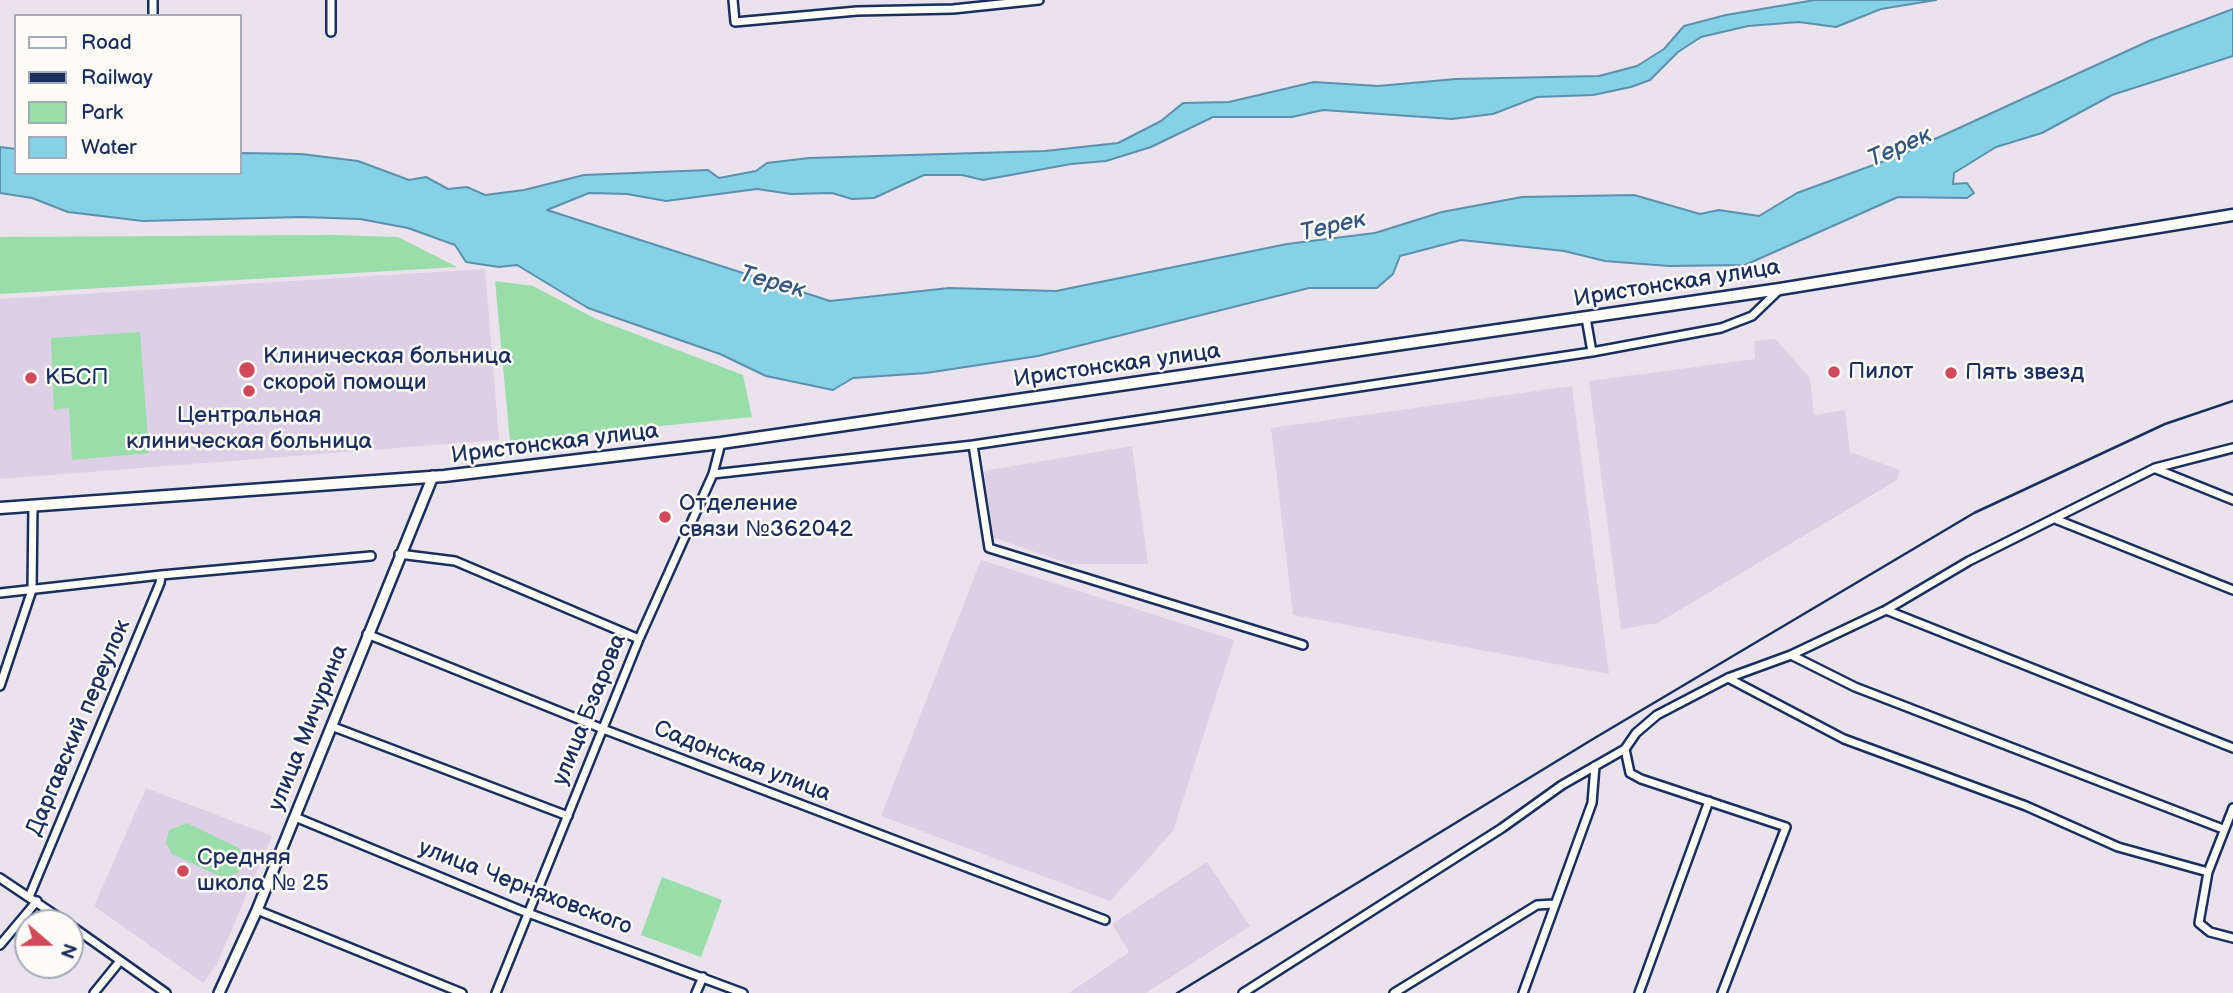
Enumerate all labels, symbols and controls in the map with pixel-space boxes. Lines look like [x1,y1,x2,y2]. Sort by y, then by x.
legend [14,14,242,175]
text: Road [81,30,132,55]
text: Railway [81,65,153,90]
text: Park [81,100,123,125]
water label: Терек [1864,121,1936,175]
text: Water [81,135,137,160]
water label: Терек [1297,205,1369,249]
street label: Иристонская улица [1572,254,1782,314]
water label: Терек [736,260,808,306]
street label: Иристонская улица [1012,338,1222,394]
place label: Клиническая больница скорой помощи [263,343,512,397]
place label: Пилот [1848,358,1913,386]
place label: Пять звезд [1965,359,2084,387]
marker: Клиническая больница скорой помощи [237,360,257,380]
place label: КБСП [45,364,109,392]
marker: Пилот [1826,364,1842,380]
marker: Пять звезд [1943,365,1959,381]
marker: КБСП [23,370,39,386]
marker: Центральная клиническая больница [241,383,257,399]
place label: Центральная клиническая больница [126,402,372,456]
street label: Иристонская улица [450,418,660,470]
place label: Отделение связи №362042 [679,490,853,544]
marker: Отделение связи №362042 [657,509,673,525]
street label: Даргавский переулок [21,616,137,840]
street label: улица Бзарова [547,630,633,790]
street label: улица Мичурина [263,641,355,815]
street label: Садонская улица [650,716,834,808]
street label: улица Черняховского [414,835,636,941]
place label: Средняя школа № 25 [197,844,329,898]
marker: Средняя школа № 25 [175,863,191,879]
north arrow [14,909,84,979]
text: N [54,940,81,961]

